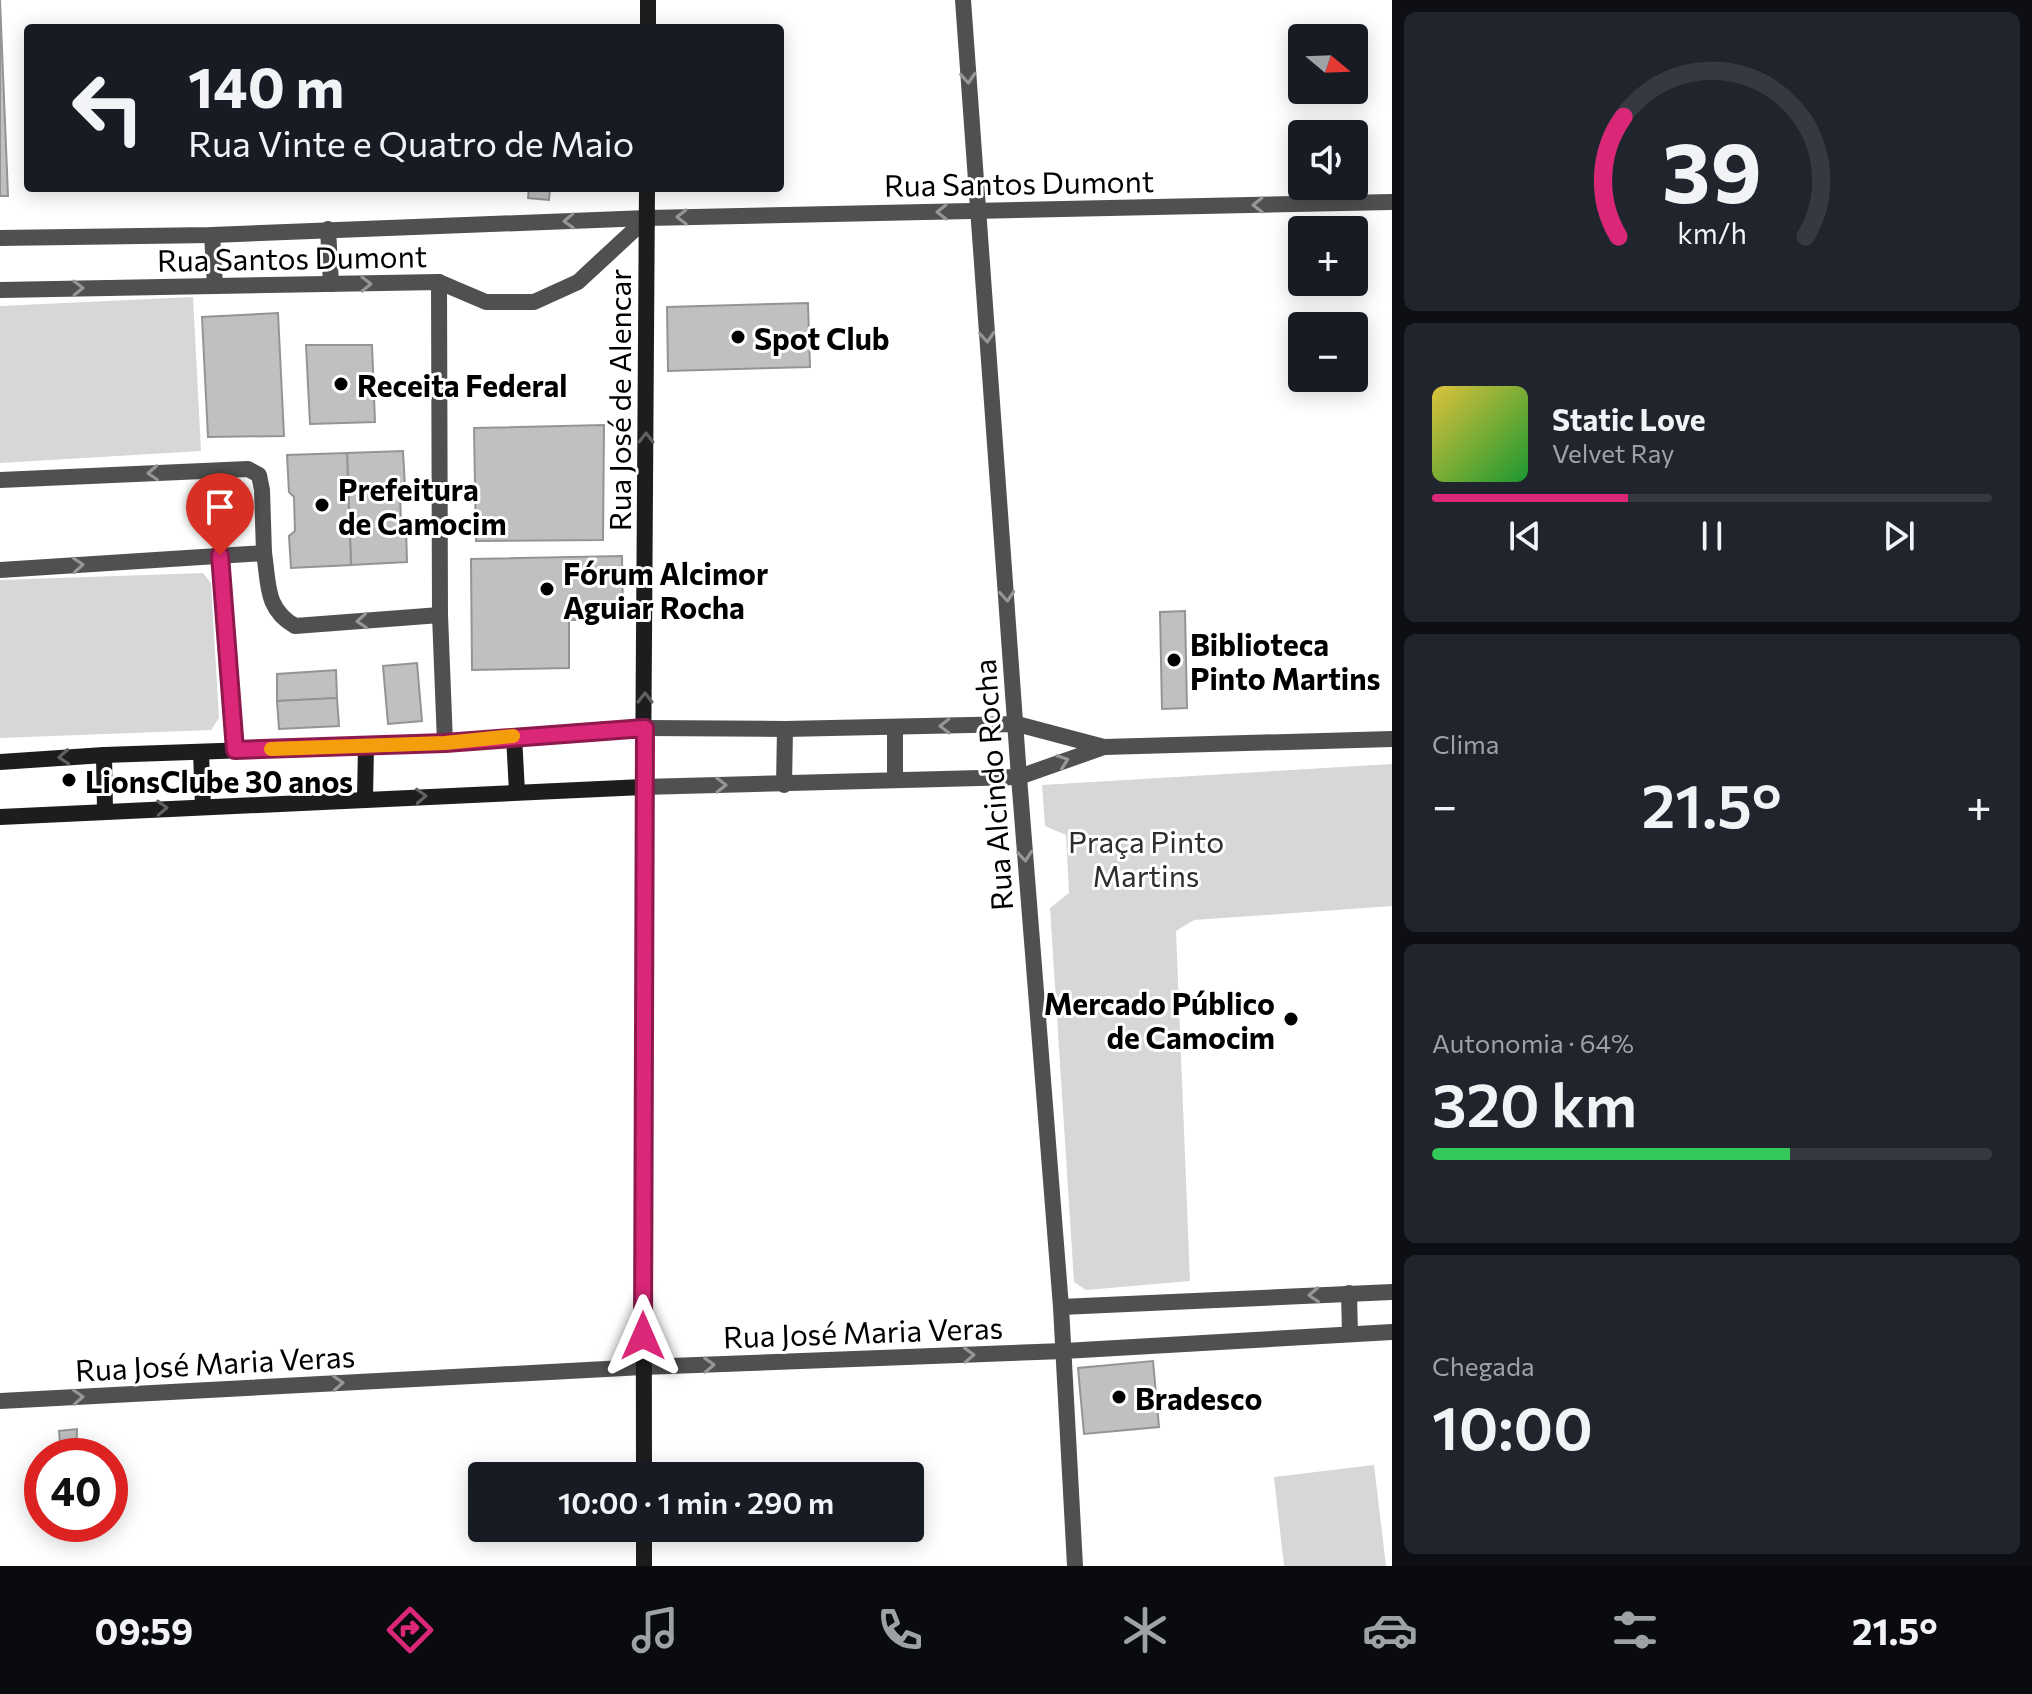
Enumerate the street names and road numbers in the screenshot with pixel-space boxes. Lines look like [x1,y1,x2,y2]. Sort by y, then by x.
street label: Rua Santos Dumont [884,161,1154,203]
street label: Rua Santos Dumont [157,236,427,278]
street label: Rua José de Alencar [600,269,637,531]
street label: Rua Alcindo Rocha [965,658,1019,912]
street label: Rua José Maria Veras [722,1308,1004,1354]
street label: Rua José Maria Veras [74,1336,356,1388]

